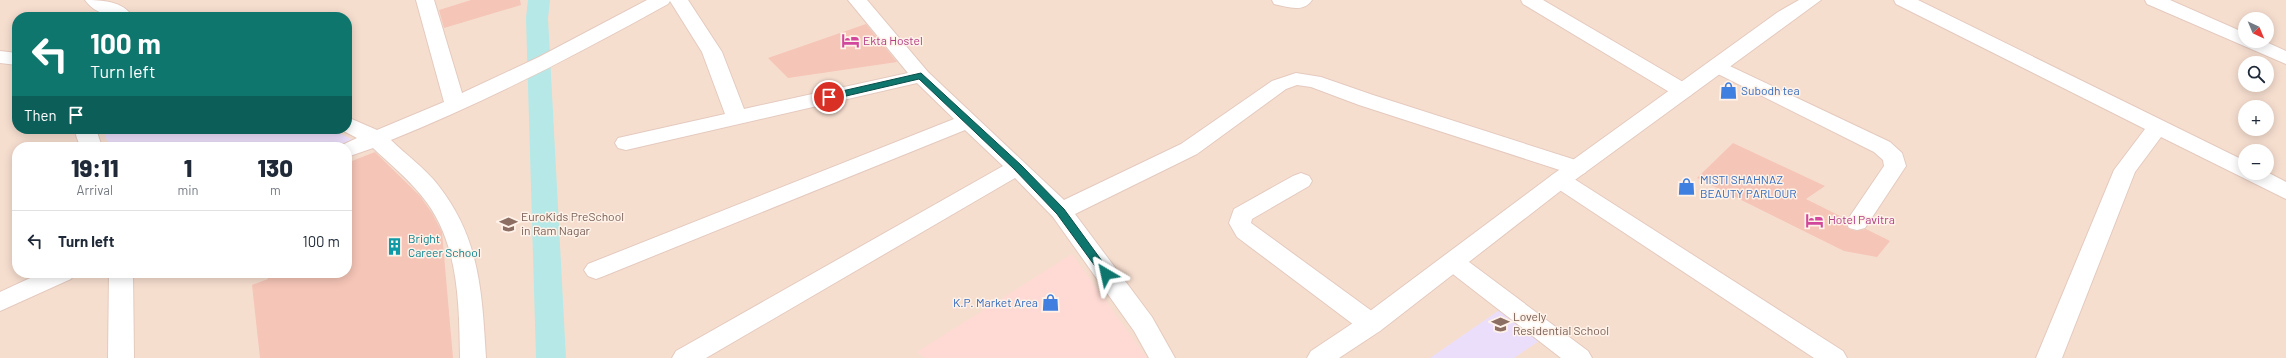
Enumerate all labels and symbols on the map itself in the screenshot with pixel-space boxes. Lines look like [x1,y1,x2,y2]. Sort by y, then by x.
north arrow [2238,12,2274,48]
hotel icon: Ekta Hostel [840,31,860,51]
place label: Ekta Hostel [863,33,923,47]
pin [812,80,846,114]
shop icon: Subodh tea [1718,81,1738,101]
place label: Subodh tea [1741,83,1800,97]
place label: MISTI SHAHNAZ BEAUTY PARLOUR [1700,172,1797,200]
shop icon: MISTI SHAHNAZ BEAUTY PARLOUR [1677,177,1697,197]
place label: EuroKids PreSchool in Ram Nagar [521,209,624,237]
hotel icon: Hotel Pavitra [1805,210,1825,230]
place label: Hotel Pavitra [1828,212,1895,226]
school or university icon: EuroKids PreSchool in Ram Nagar [498,214,518,234]
place label: Bright Career School [408,231,481,259]
building icon: Bright Career School [385,236,405,256]
position arrow [1085,253,1127,295]
shop icon: K.P. Market Area [1041,293,1061,313]
place label: K.P. Market Area [953,295,1038,309]
place label: Lovely Residential School [1513,309,1609,337]
school or university icon: Lovely Residential School [1490,314,1510,334]

